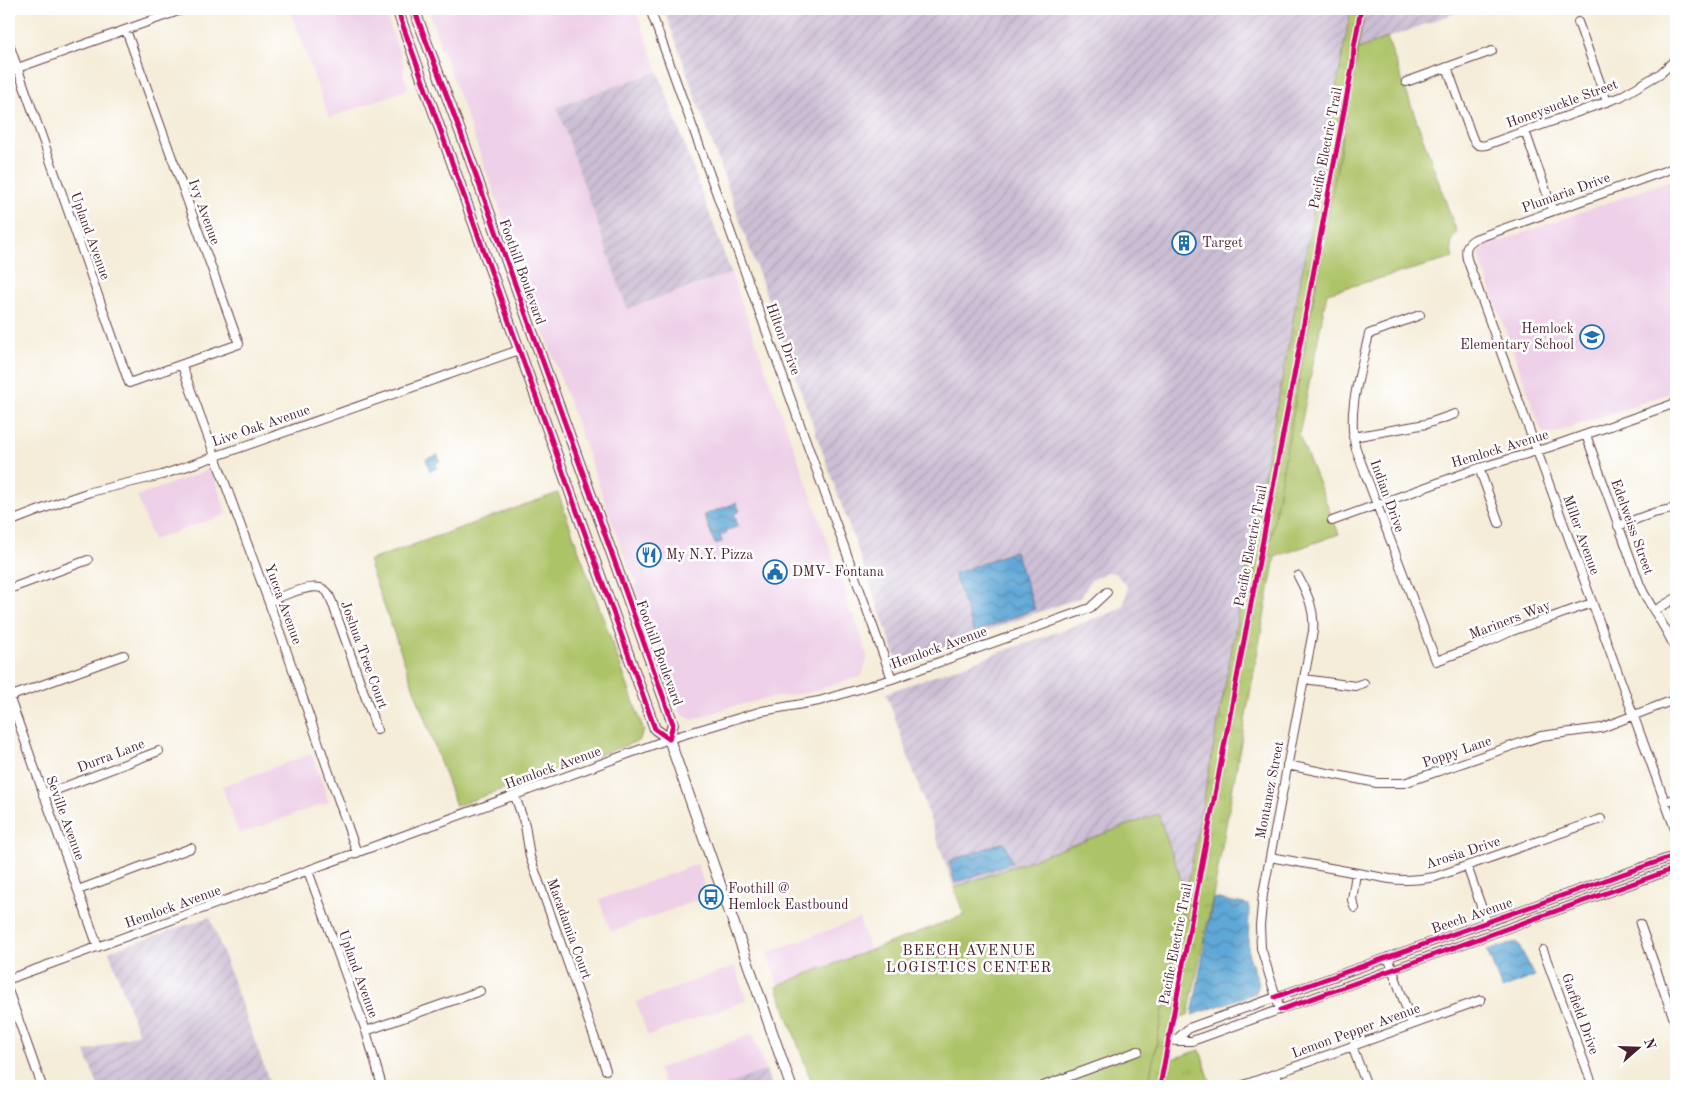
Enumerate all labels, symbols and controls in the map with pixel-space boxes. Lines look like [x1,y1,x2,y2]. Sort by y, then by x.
street label: Honeysuckle Street [1504,77,1620,131]
street label: Pacific Electric Trail [1307,86,1345,210]
street label: Plumaria Drive [1520,171,1612,215]
street label: Ivy Avenue [186,177,222,247]
street label: Upland Avenue [68,190,112,282]
street label: Foothill Boulevard [496,217,548,327]
building icon: Target [1171,230,1197,256]
place label: Target [1202,236,1243,250]
street label: Hilton Drive [764,301,802,377]
place label: Hemlock Elementary School [1460,322,1574,352]
school or university icon: Hemlock Elementary School [1579,324,1605,350]
street label: Live Oak Avenue [210,403,312,449]
street label: Hemlock Avenue [1450,428,1550,470]
street label: Indian Drive [1367,458,1407,534]
street label: Edelweiss Street [1608,477,1656,577]
street label: Pacific Electric Trail [1232,484,1270,608]
street label: Miller Avenue [1560,493,1602,577]
restaurant icon: My N.Y. Pizza [636,542,662,568]
place label: My N.Y. Pizza [666,548,753,562]
public building icon: DMV- Fontana [762,559,788,585]
street label: Yucca Avenue [262,562,304,646]
place label: DMV- Fontana [792,565,884,579]
street label: Foothill Boulevard [633,598,685,708]
street label: Mariners Way [1467,598,1553,642]
street label: Joshua Tree Court [338,599,390,711]
street label: Hemlock Avenue [889,624,989,672]
street label: Poppy Lane [1421,734,1493,770]
street label: Durra Lane [75,737,147,775]
street label: Montanez Street [1254,740,1286,840]
street label: Hemlock Avenue [503,744,603,792]
street label: Seville Avenue [43,774,87,862]
street label: Arosia Drive [1424,834,1502,872]
street label: Macadamia Court [544,877,594,981]
place label: Foothill @ Hemlock Eastbound [728,882,849,912]
street label: Pacific Electric Trail [1157,882,1195,1006]
street label: Hemlock Avenue [123,883,223,931]
bus stop icon: Foothill @ Hemlock Eastbound [698,884,724,910]
street label: Beech Avenue [1430,896,1514,936]
street label: Upland Avenue [336,928,380,1020]
district label: BEECH AVENUE LOGISTICS CENTER [886,944,1052,976]
street label: Garfield Drive [1559,972,1601,1056]
street label: Lemon Pepper Avenue [1290,1001,1422,1061]
north arrow [1612,1022,1662,1072]
text: N [1641,1036,1658,1052]

